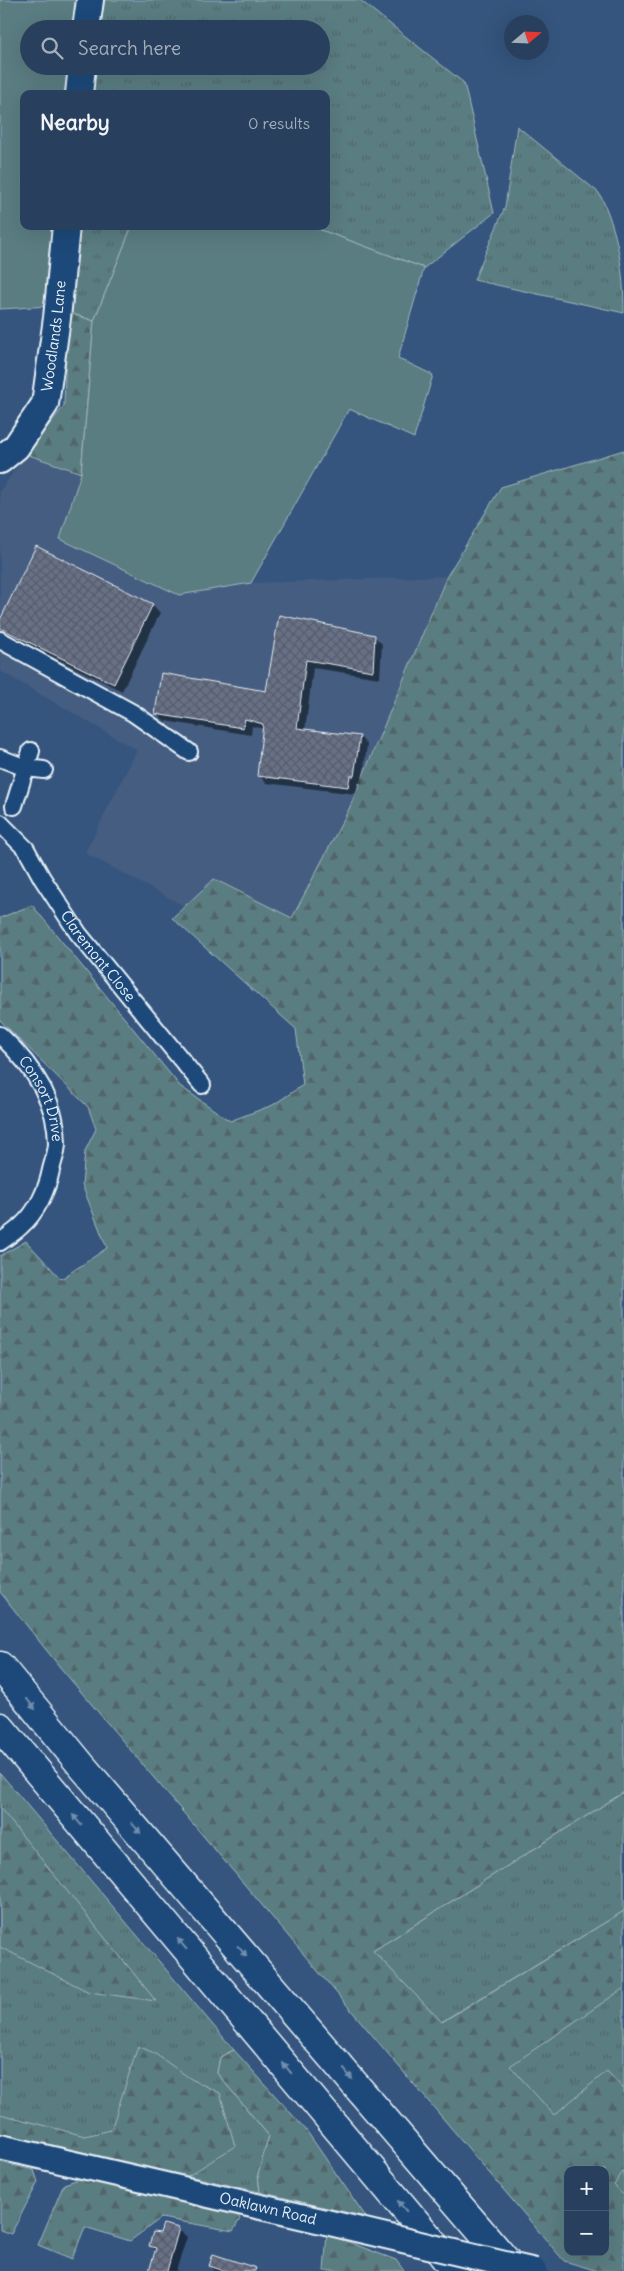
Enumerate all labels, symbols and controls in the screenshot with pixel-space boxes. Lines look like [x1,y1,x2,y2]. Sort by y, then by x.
north arrow [504,15,549,60]
search box [20,20,330,75]
icon: search [38,34,66,62]
text: Search here [78,36,181,60]
text: Nearby [40,109,110,136]
text: 0 results [248,113,310,133]
street label: Woodlands Lane [37,279,70,393]
street label: Claremont Close [57,907,140,1005]
street label: Consort Drive [15,1052,67,1142]
one-way arrow [25,1697,37,1709]
one-way arrow [72,1813,83,1826]
one-way arrow [130,1821,141,1834]
one-way arrow [176,1938,187,1951]
one-way arrow [236,1944,247,1957]
one-way arrow [281,2062,292,2075]
one-way arrow [342,2068,353,2081]
map controls [564,2166,609,2256]
button: + [564,2166,609,2211]
street label: Oaklawn Road [218,2188,319,2229]
one-way arrow [397,2200,408,2213]
button: − [564,2211,609,2256]

